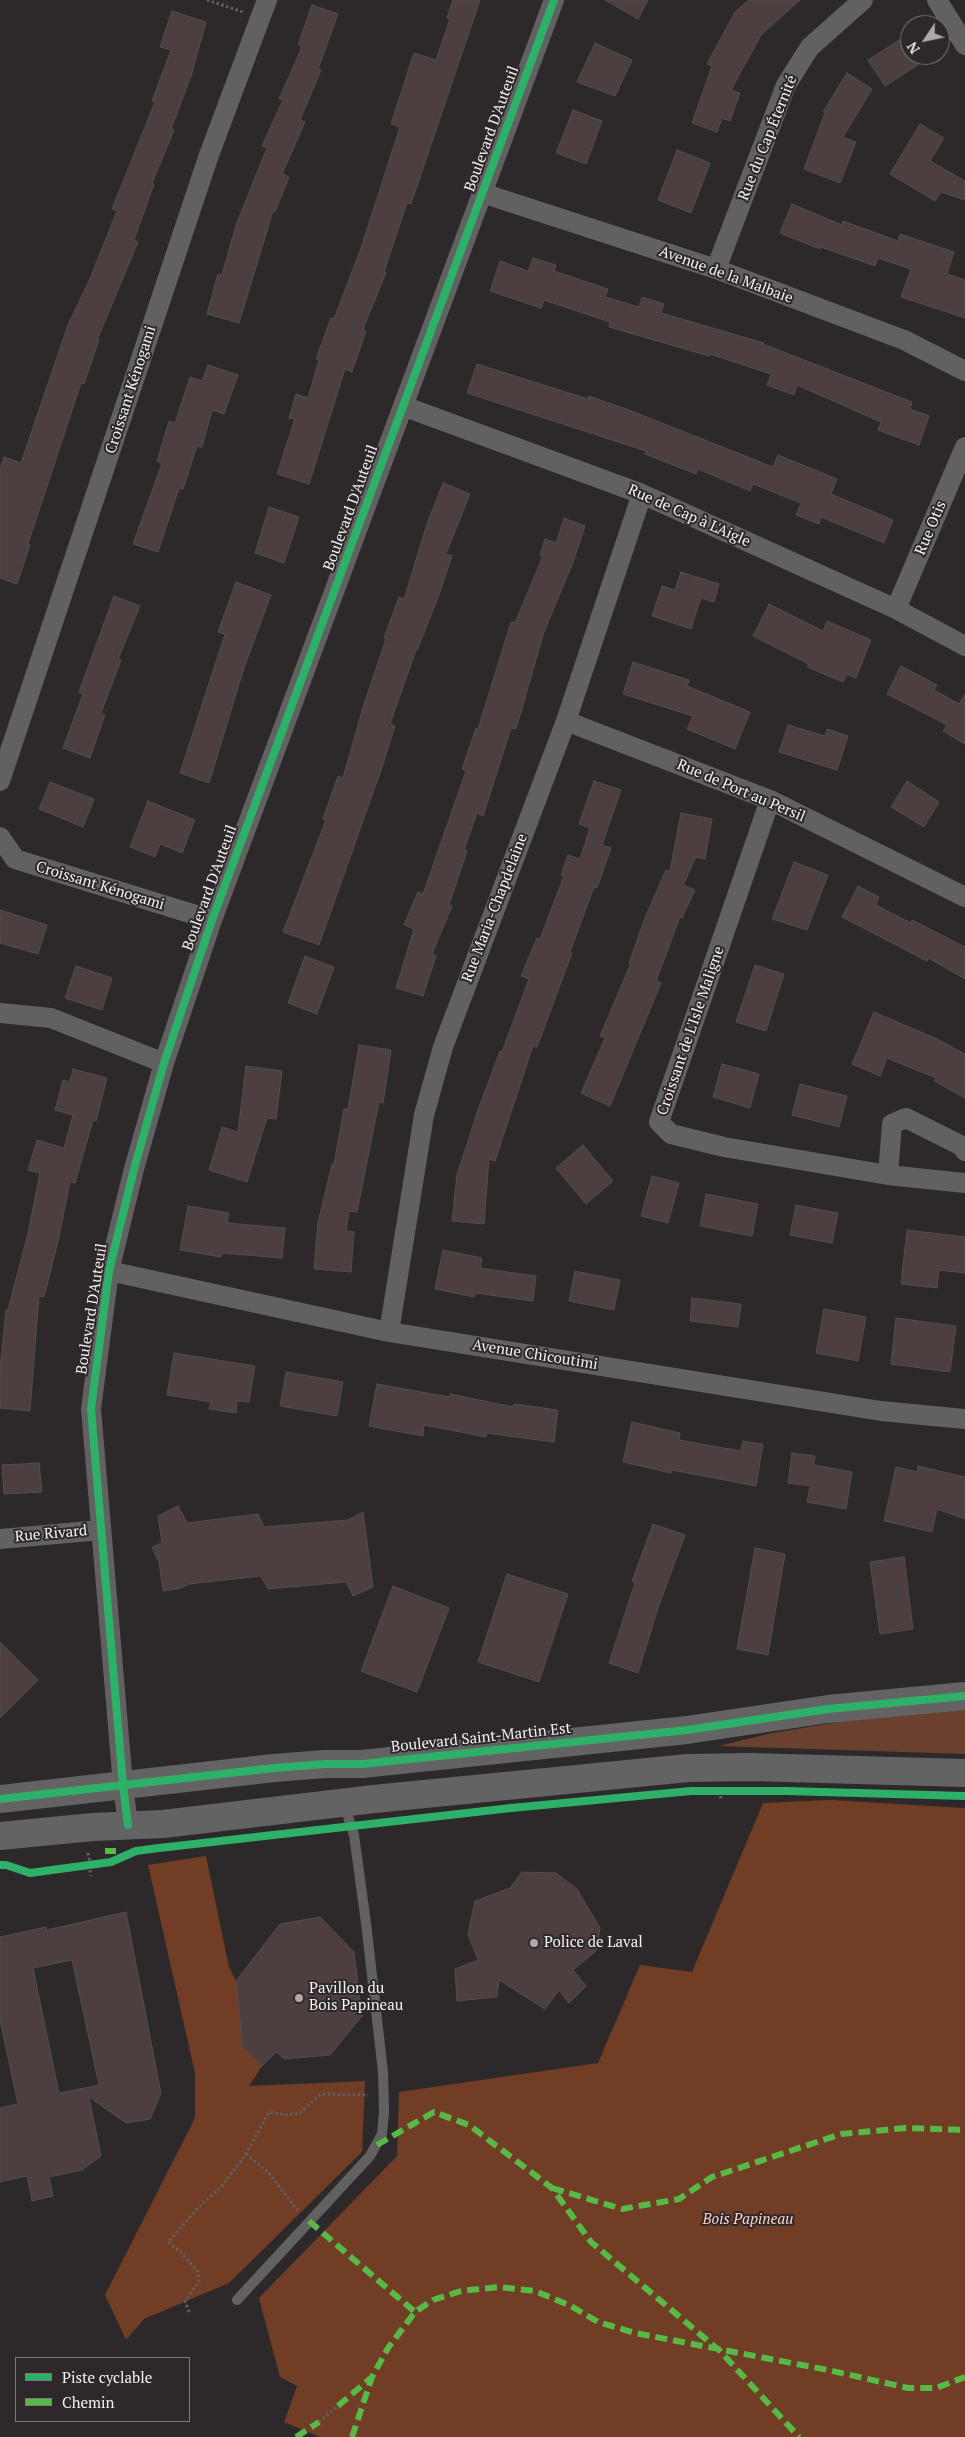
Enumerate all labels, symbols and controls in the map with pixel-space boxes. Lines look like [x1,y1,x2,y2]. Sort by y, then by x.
north arrow [900,15,950,65]
text: N [902,38,924,58]
street label: Boulevard D'Auteuil [461,64,523,194]
street label: Rue du Cap Éternité [735,73,801,203]
street label: Avenue de la Malbaie [657,242,795,308]
street label: Croissant Kénogami [102,324,160,456]
street label: Boulevard D'Auteuil [320,443,382,573]
street label: Rue de Cap à L'Aigle [625,481,753,551]
street label: Rue Otis [912,498,950,558]
street label: Rue de Port au Persil [674,756,808,826]
street label: Boulevard D'Auteuil [179,823,241,953]
street label: Rue Maria-Chapdelaine [458,831,532,985]
street label: Croissant Kénogami [34,858,166,914]
street label: Croissant de L'Isle Maligne [654,944,728,1118]
street label: Boulevard D'Auteuil [73,1242,111,1376]
street label: Avenue Chicoutimi [471,1336,599,1374]
street label: Rue Rivard [14,1522,88,1546]
street label: Boulevard Saint-Martin Est [390,1720,572,1756]
place label: Police de Laval [544,1934,643,1952]
marker: Police de Laval [528,1937,540,1949]
place label: Pavillon du Bois Papineau [309,1980,403,2015]
marker: Pavillon du Bois Papineau [293,1992,305,2004]
park label: Bois Papineau [703,2211,793,2229]
legend [15,2357,190,2422]
text: Piste cyclable [62,2367,152,2387]
text: Chemin [62,2392,114,2412]

